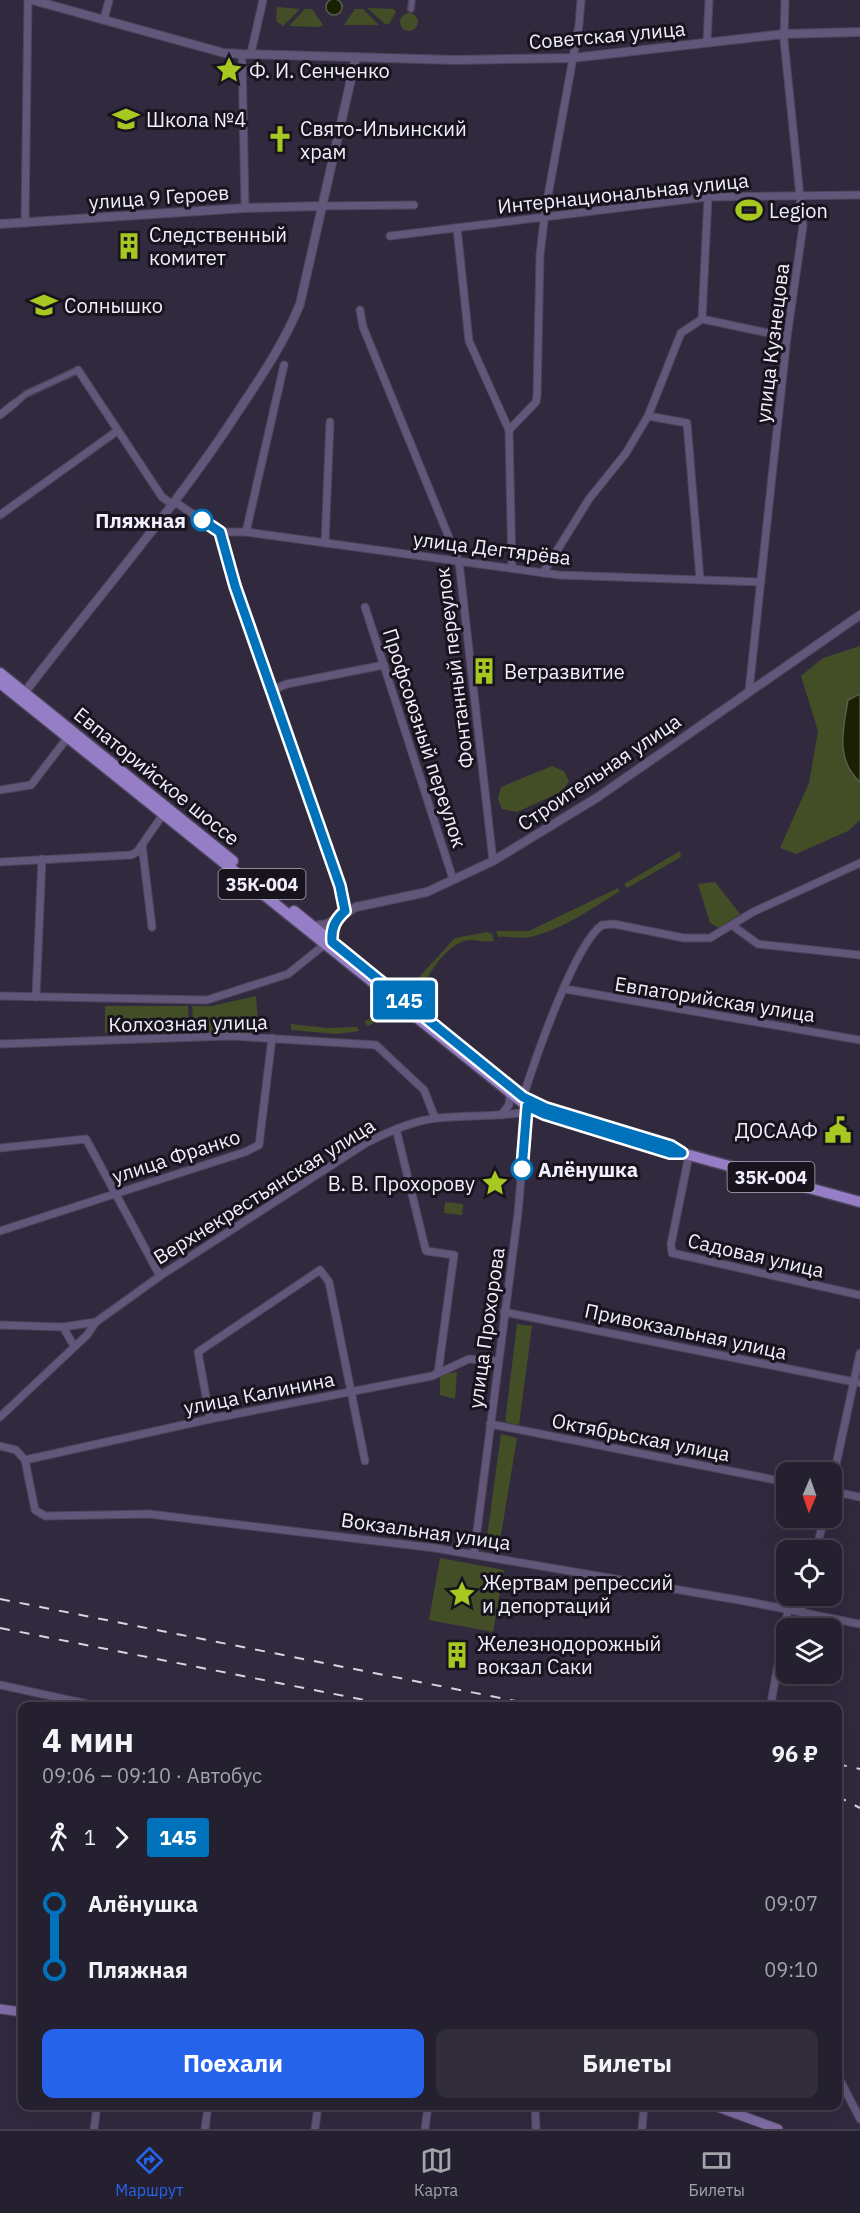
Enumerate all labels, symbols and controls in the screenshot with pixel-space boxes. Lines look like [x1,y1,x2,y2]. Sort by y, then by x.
street label: Советская улица [528,15,687,55]
place icon: Ф. И. Сенченко [214,55,244,85]
place label: Ф. И. Сенченко [249,57,390,84]
school or university icon: Школа №4 [111,104,141,134]
place label: Школа №4 [146,106,246,133]
place label: Свято-Ильинский храм [300,115,467,165]
church icon: Свято-Ильинский храм [265,124,295,154]
street label: Интернациональная улица [496,166,750,220]
street label: улица 9 Героев [88,179,230,215]
sports icon: Legion [734,195,764,225]
place label: Legion [769,197,828,224]
place label: Следственный комитет [149,221,287,271]
building icon: Следственный комитет [114,231,144,261]
street label: улица Кузнецова [749,261,795,424]
school or university icon: Солнышко [29,290,59,320]
place label: Солнышко [64,292,163,319]
place label: Пляжная [95,507,186,534]
marker: Пляжная [191,509,213,531]
street label: улица Дегтярёва [412,525,573,571]
street label: Фонтанный переулок [428,566,480,770]
street label: Профсоюзный переулок [377,625,473,851]
building icon: Ветразвитие [469,656,499,686]
place label: Ветразвитие [504,658,625,685]
street label: Евпаторийское шоссе [69,701,245,851]
street label: Строительная улица [512,707,686,837]
road number: 35К-004 [218,869,306,899]
street label: Евпаторийская улица [613,970,817,1028]
line badge: 145 [370,980,438,1020]
text: 145 [385,986,423,1014]
street label: Колхозная улица [108,1008,268,1038]
street label: Верхнекрестьянская улица [148,1111,380,1270]
public building icon: ДОСААФ [823,1115,853,1145]
place label: ДОСААФ [735,1117,818,1144]
street label: улица Франко [109,1123,243,1189]
place label: Алёнушка [538,1156,638,1183]
marker: Алёнушка [511,1158,533,1180]
road number: 35К-004 [728,1162,814,1192]
place icon: В. В. Прохорову [480,1168,510,1198]
place label: В. В. Прохорову [328,1170,475,1197]
street label: Садовая улица [685,1226,827,1284]
street label: улица Прохорова [461,1246,511,1410]
street label: Привокзальная улица [582,1296,790,1366]
street label: улица Калинина [181,1365,337,1421]
street label: Октябрьская улица [550,1407,733,1468]
north arrow [776,1462,842,1528]
map controls [776,1462,842,1684]
street label: Вокзальная улица [340,1506,513,1556]
button: locate [776,1540,842,1606]
place label: Жертвам репрессий и депортаций [482,1569,673,1619]
place icon: Жертвам репрессий и депортаций [447,1579,477,1609]
button: layers [776,1618,842,1684]
place label: Железнодорожный вокзал Саки [477,1630,661,1680]
building icon: Железнодорожный вокзал Саки [442,1640,472,1670]
text: 4 мин [42,1718,134,1761]
text: 96 ₽ [772,1739,818,1768]
text: 09:06 – 09:10 · Автобус [42,1762,262,1789]
icon: walk [42,1821,75,1854]
icon: forward [105,1821,138,1854]
text: 145 [159,1823,197,1851]
text: 1 [84,1824,96,1851]
text: Алёнушка [88,1889,198,1918]
text: 09:07 [764,1890,818,1917]
text: Пляжная [88,1955,188,1984]
text: 09:10 [764,1956,818,1983]
button: Поехали [42,2029,424,2098]
button: Билеты [436,2029,818,2098]
tab: Маршрут [115,2144,184,2200]
tab: Карта [414,2144,458,2200]
tab: Билеты [688,2144,745,2200]

